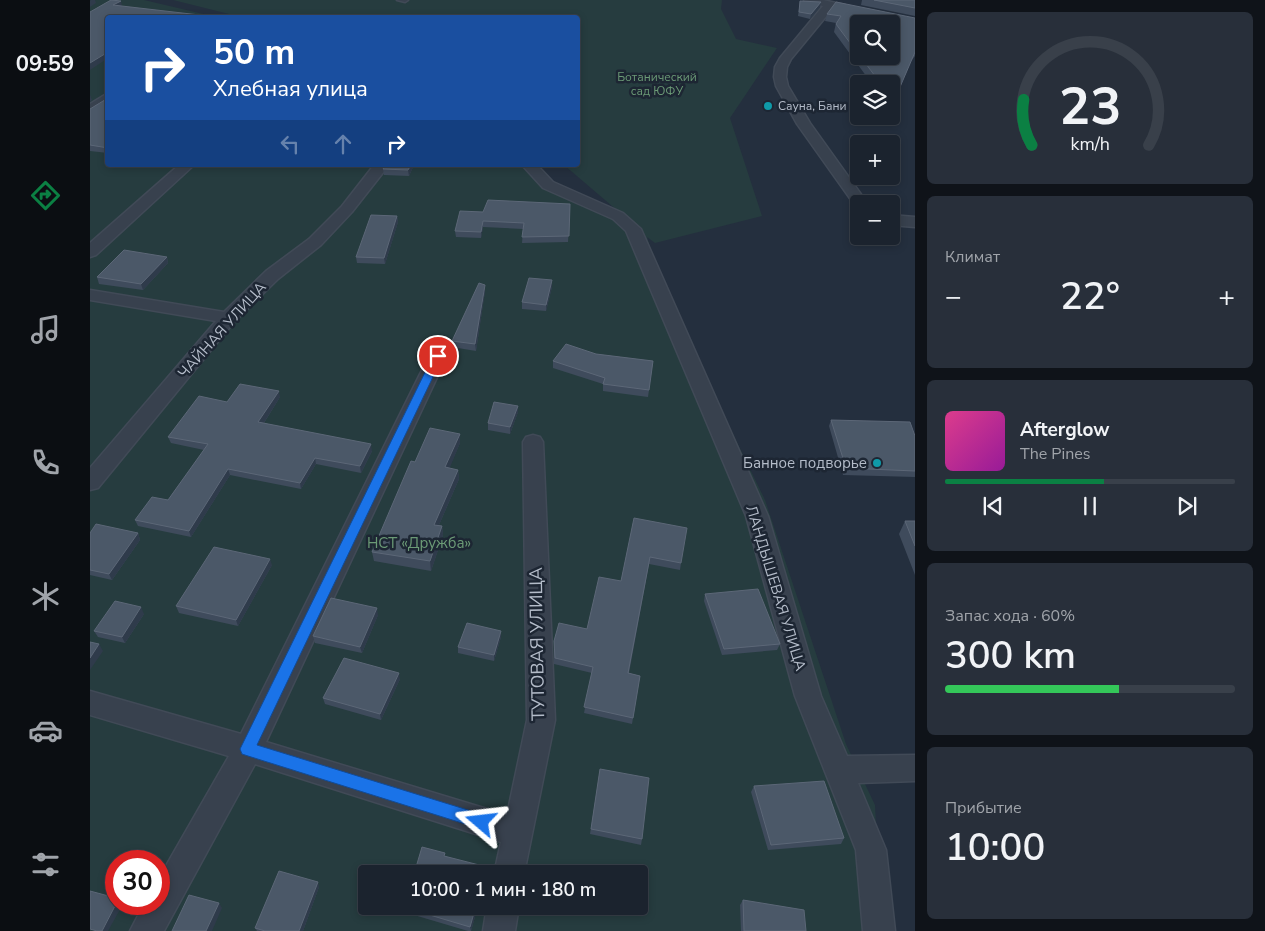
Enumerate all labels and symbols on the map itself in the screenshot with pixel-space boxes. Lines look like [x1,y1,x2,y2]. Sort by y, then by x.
park label: Ботанический сад ЮФУ [617,69,697,99]
place label: Сауна, Бани [778,98,847,114]
marker: Сауна, Бани [762,100,774,112]
street label: ЧАЙНАЯ УЛИЦА [173,278,271,382]
pin [417,335,459,377]
place label: Банное подворье [743,453,867,473]
marker: Банное подворье [871,457,883,469]
street label: ЛАНДЫШЕВАЯ УЛИЦА [741,503,811,673]
park label: НСТ «Дружба» [367,533,471,553]
street label: ТУТОВАЯ УЛИЦА [524,567,550,721]
position arrow [454,795,506,847]
speed limit sign: 30 [105,850,170,915]

